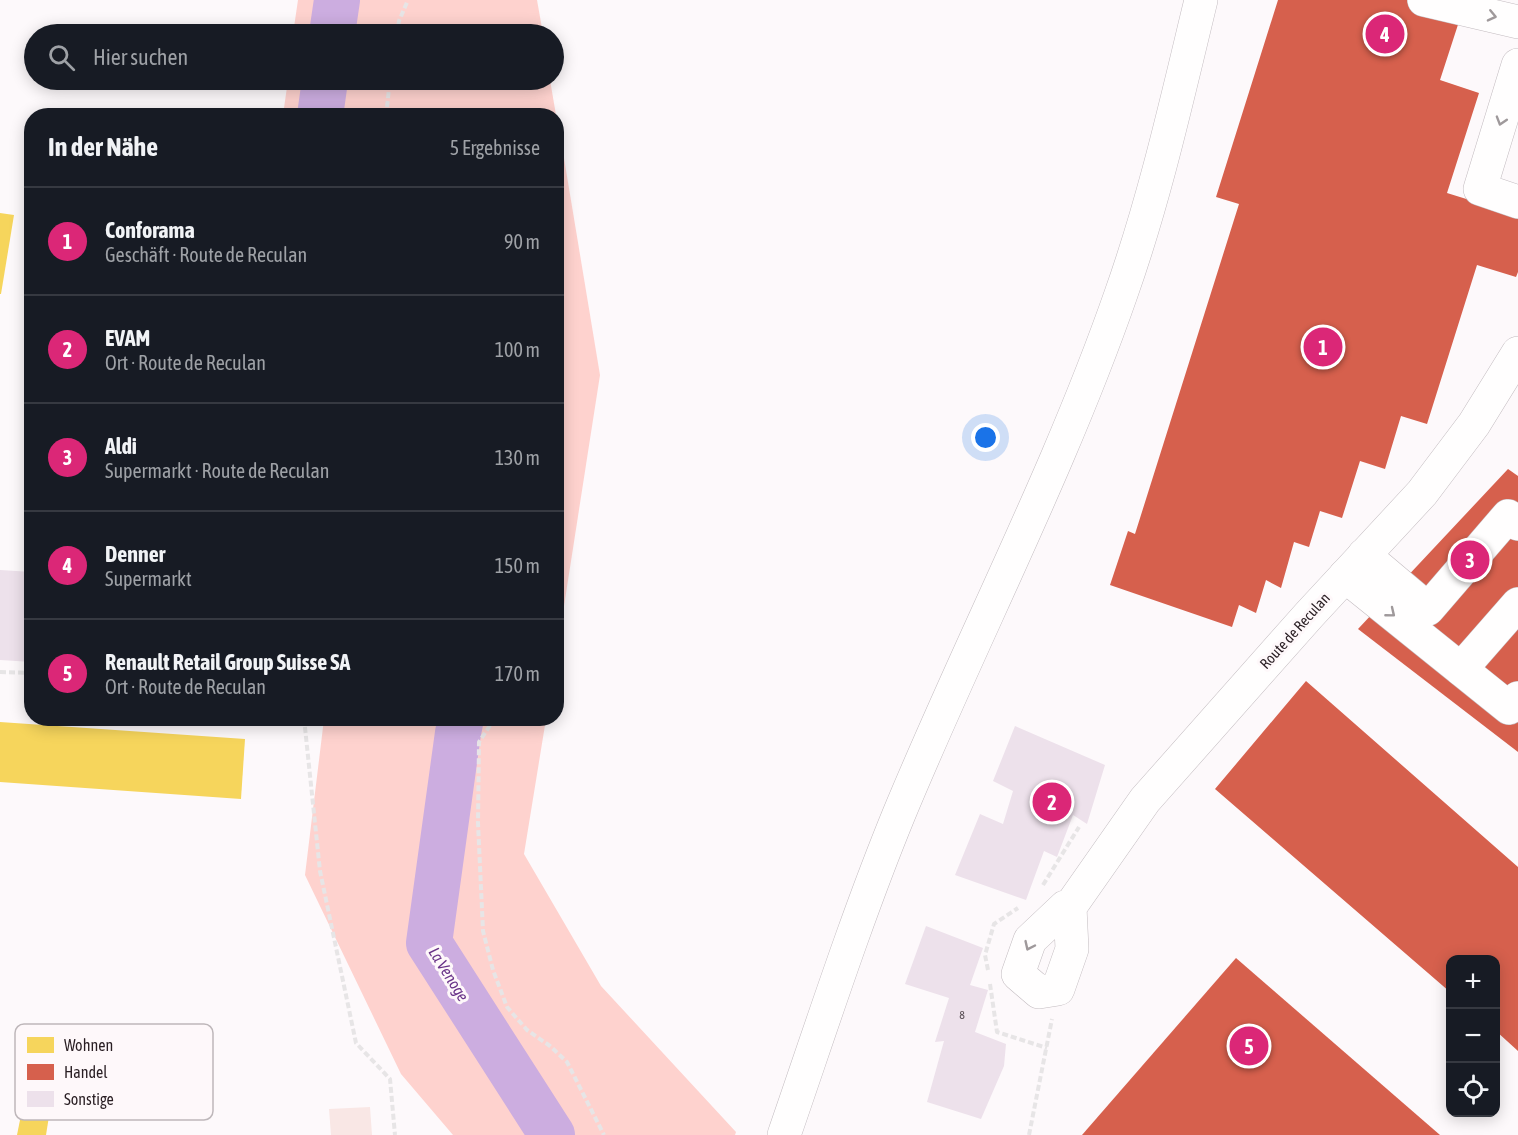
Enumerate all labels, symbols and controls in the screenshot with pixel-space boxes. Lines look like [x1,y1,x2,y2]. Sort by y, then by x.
one-way arrow [1486,9,1496,22]
pin: 4 [1366,12,1404,57]
search box [24,24,564,90]
icon: search [45,41,78,74]
text: Hier suchen [93,44,188,70]
one-way arrow [1496,115,1508,126]
text: In der Nähe [48,132,158,162]
text: 5 Ergebnisse [450,136,540,159]
text: Conforama [105,217,195,243]
text: 1 [63,230,72,253]
text: 90 m [504,230,540,253]
text: Geschäft · Route de Reculan [105,243,307,266]
pin: 1 [1304,324,1342,370]
text: EVAM [105,325,150,351]
text: 2 [63,338,72,361]
text: 100 m [495,338,540,361]
text: Ort · Route de Reculan [105,351,266,374]
your location [971,423,1000,452]
text: Aldi [105,433,137,459]
text: 3 [63,446,72,469]
text: 130 m [495,446,540,469]
text: Supermarkt · Route de Reculan [105,459,330,482]
pin: 3 [1450,538,1490,582]
text: Denner [105,541,165,567]
text: 4 [63,554,72,577]
text: 150 m [495,554,540,577]
text: Supermarkt [105,567,192,590]
street label: Route de Reculan [1256,589,1333,672]
one-way arrow [1384,605,1395,616]
text: Renault Retail Group Suisse SA [105,649,350,675]
text: 5 [63,662,72,685]
text: 170 m [495,662,540,685]
text: Ort · Route de Reculan [105,675,266,698]
pin: 2 [1032,780,1072,824]
one-way arrow [1024,940,1036,951]
water label: La Venoge [425,944,473,1005]
map controls [1446,955,1500,1117]
button: + [1446,955,1500,1009]
house number: 8 [959,1008,965,1022]
button: − [1446,1009,1500,1063]
legend [15,1024,213,1120]
pin: 5 [1230,1024,1268,1068]
text: Wohnen [64,1036,113,1054]
text: Handel [64,1063,108,1081]
button: locate [1446,1063,1500,1117]
text: Sonstige [64,1090,114,1109]

